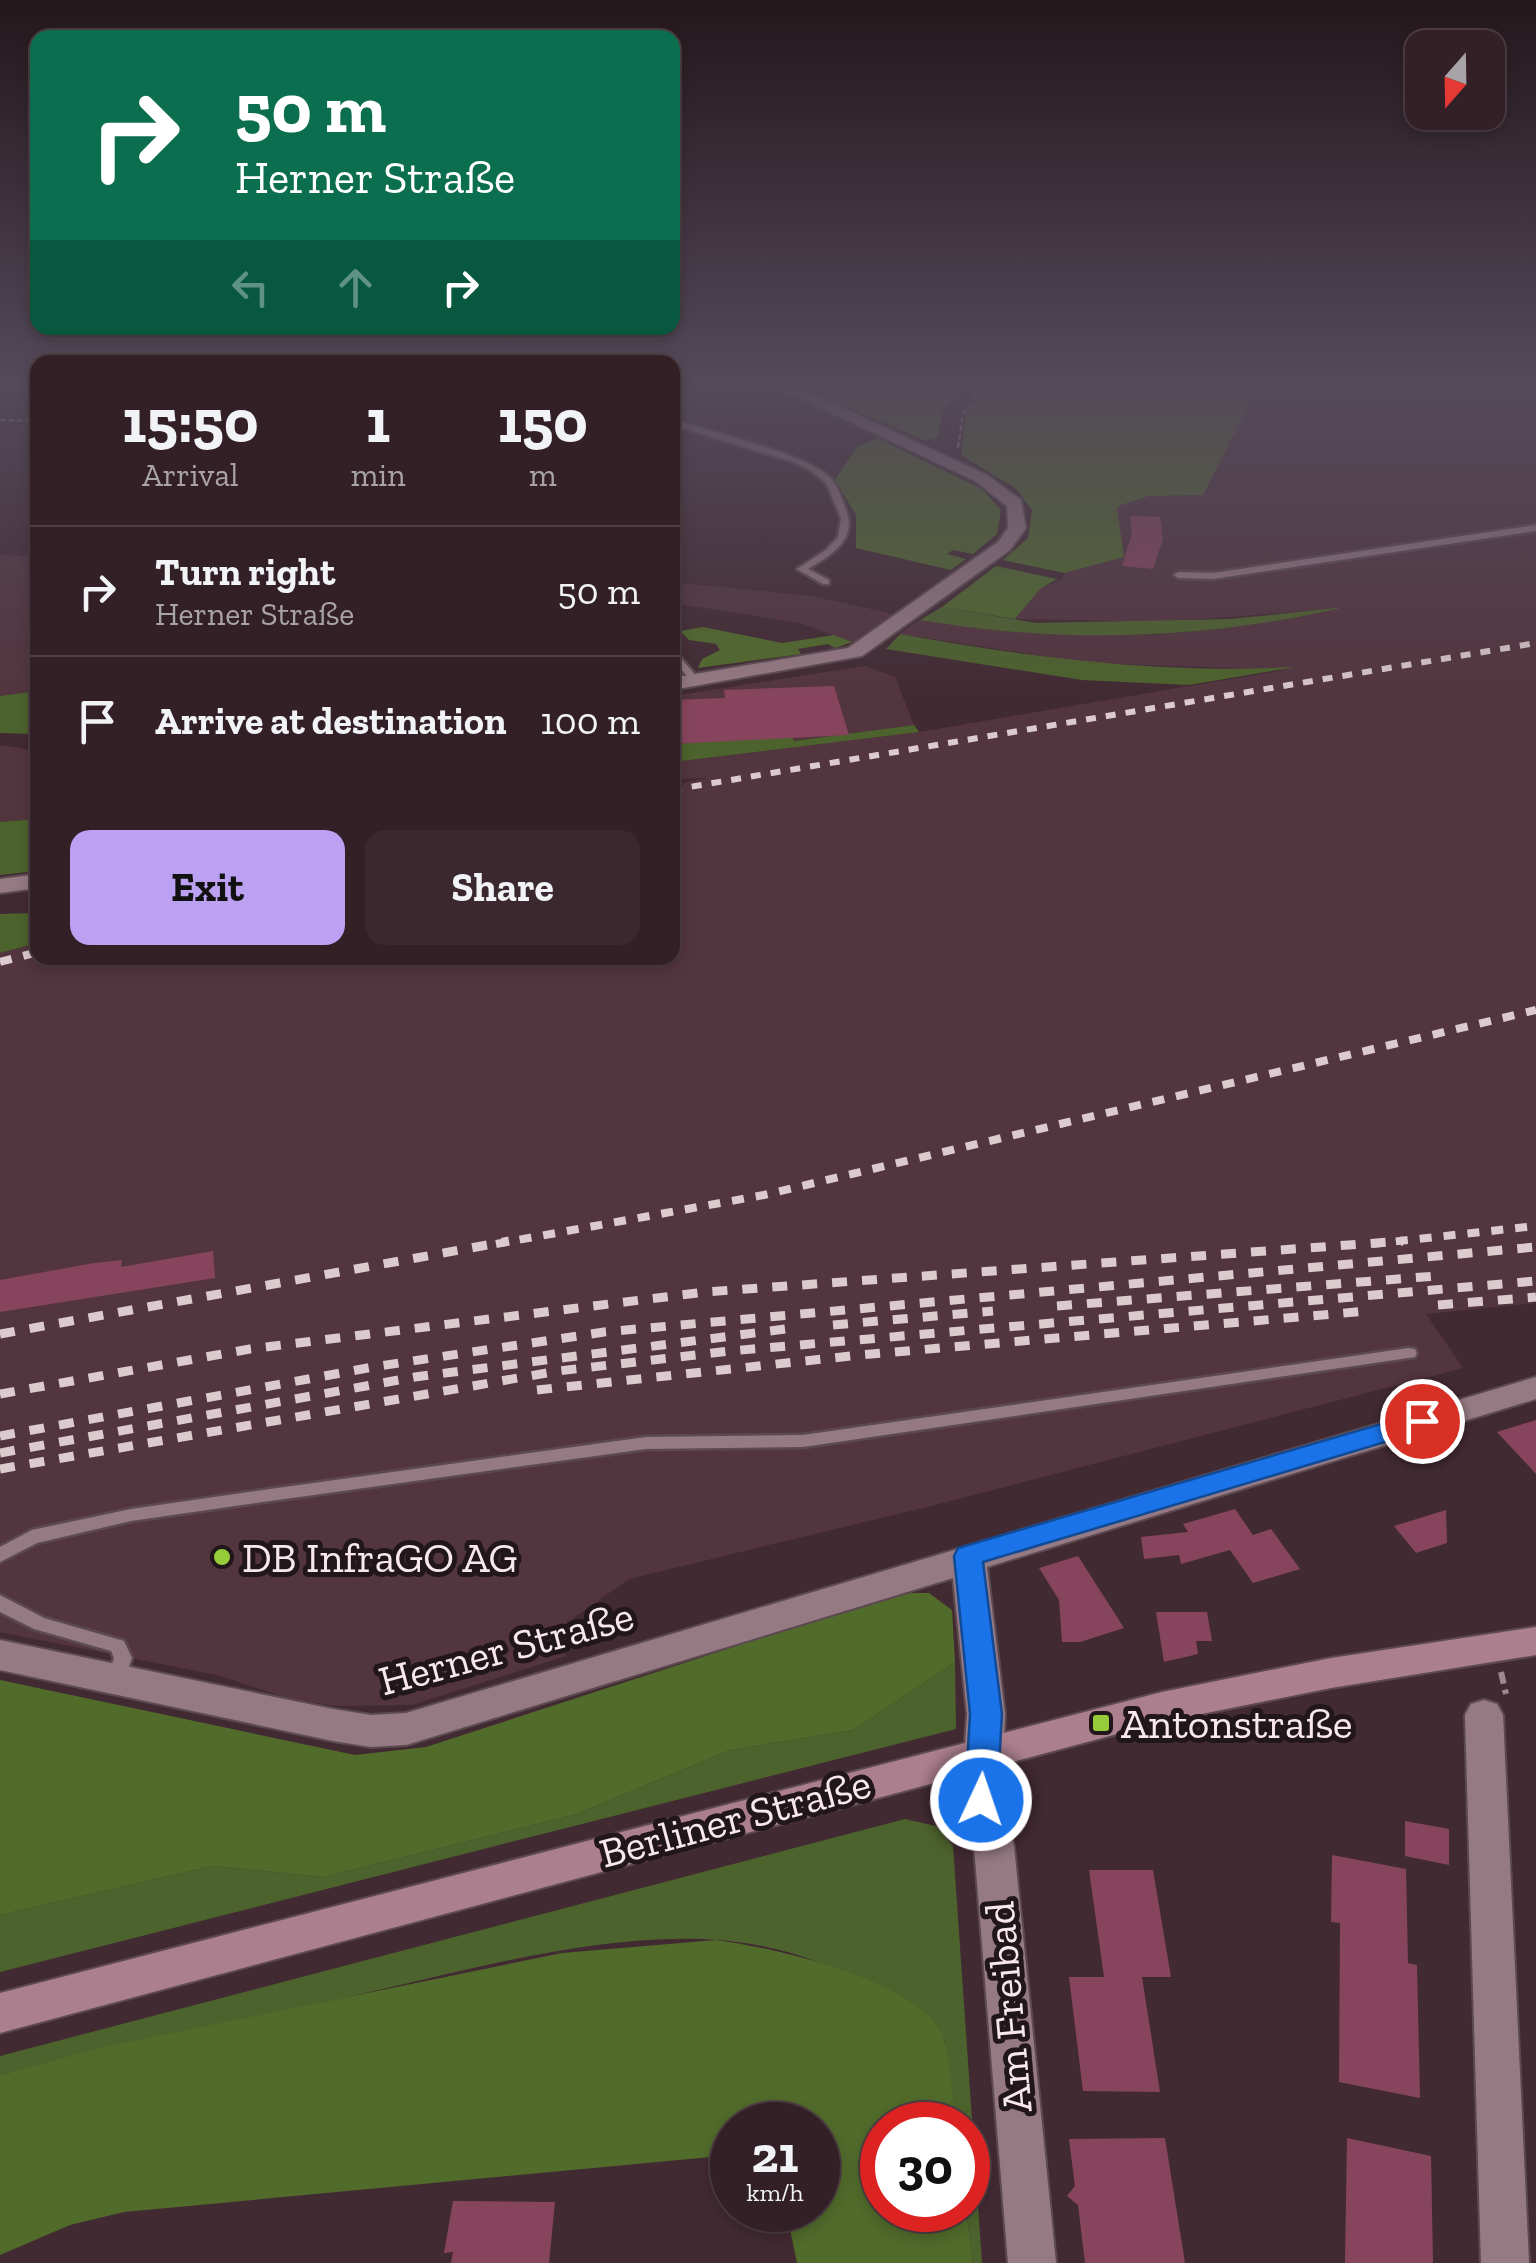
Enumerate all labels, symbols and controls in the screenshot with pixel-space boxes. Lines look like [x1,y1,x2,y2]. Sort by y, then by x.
north arrow [1405,30,1505,130]
map controls [1405,30,1505,130]
text: 50 m [235,66,386,150]
icon: right [70,70,200,200]
text: Herner Straße [235,151,515,205]
icon: left [223,260,278,315]
icon: ahead [328,260,383,315]
icon: right [433,260,488,315]
text: 15:50 [122,385,258,457]
text: 1 [366,385,390,457]
text: 150 [498,385,588,457]
text: Arrival [142,456,239,494]
text: min [351,456,406,494]
text: m [529,456,557,494]
text: Turn right [155,549,335,595]
icon: right [70,564,125,619]
text: 50 m [557,568,640,614]
text: Herner Straße [155,595,354,633]
icon: arrive [70,694,125,749]
text: Arrive at destination [155,698,506,744]
text: 100 m [540,698,640,744]
button: Exit [70,830,345,945]
button: Share [365,830,640,945]
pin [1380,1379,1465,1464]
icon: arrive [1395,1394,1450,1449]
place label: DB InfraGO AG [242,1532,517,1583]
marker: DB InfraGO AG [211,1546,233,1568]
street label: Herner Straße [373,1590,639,1706]
place label: Antonstraße [1121,1698,1353,1749]
marker: Antonstraße [1090,1712,1112,1734]
position arrow [929,1748,1033,1852]
street label: Berliner Straße [594,1757,876,1879]
street label: Am Freibad [973,1899,1043,2115]
speed limit sign: 30 [860,2102,990,2232]
text: 21 [751,2125,799,2185]
text: km/h [746,2177,804,2207]

